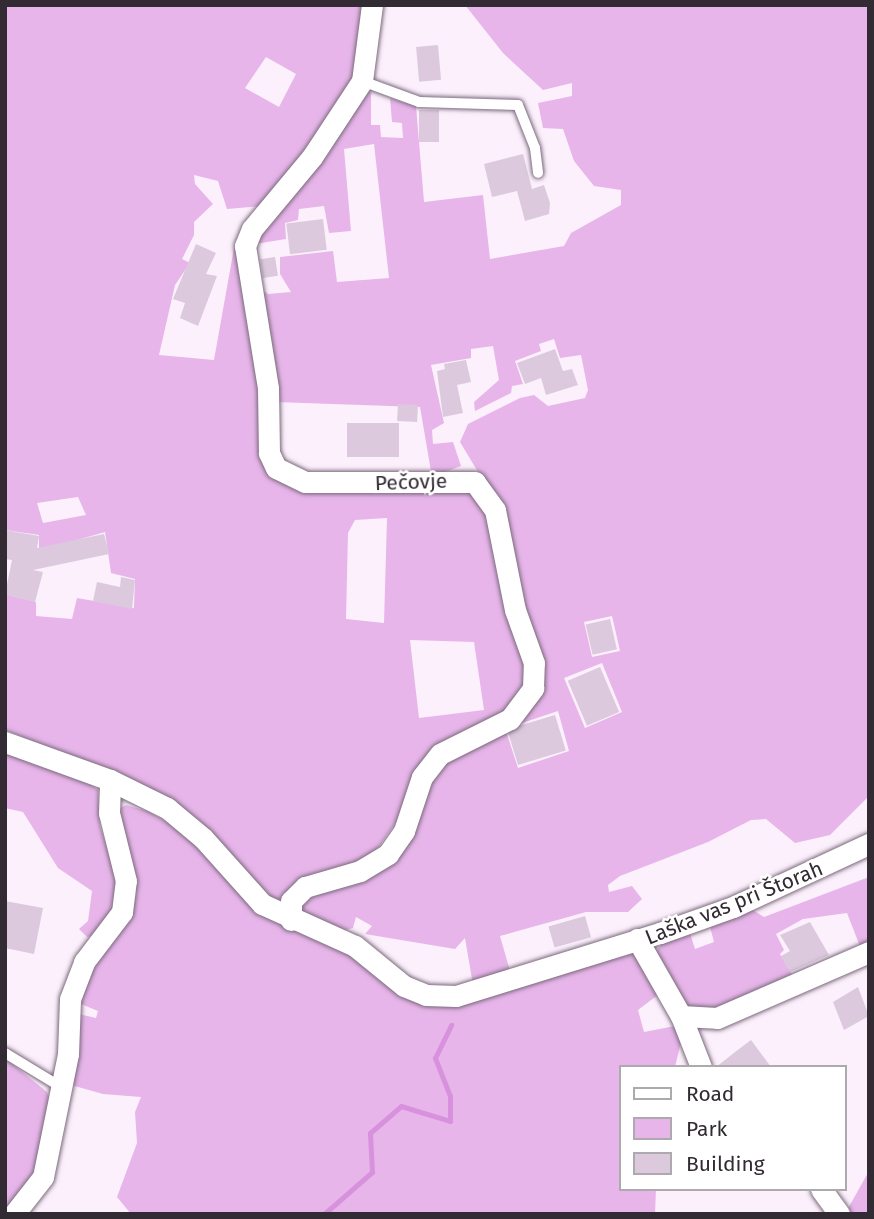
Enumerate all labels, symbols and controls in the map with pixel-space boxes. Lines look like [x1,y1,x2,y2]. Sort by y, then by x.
street label: Pečovje [374,468,448,496]
street label: Laška vas pri Štorah [641,856,827,950]
legend [618,1065,846,1191]
text: Road [686,1081,734,1107]
text: Park [686,1116,727,1142]
text: Building [686,1151,765,1177]

